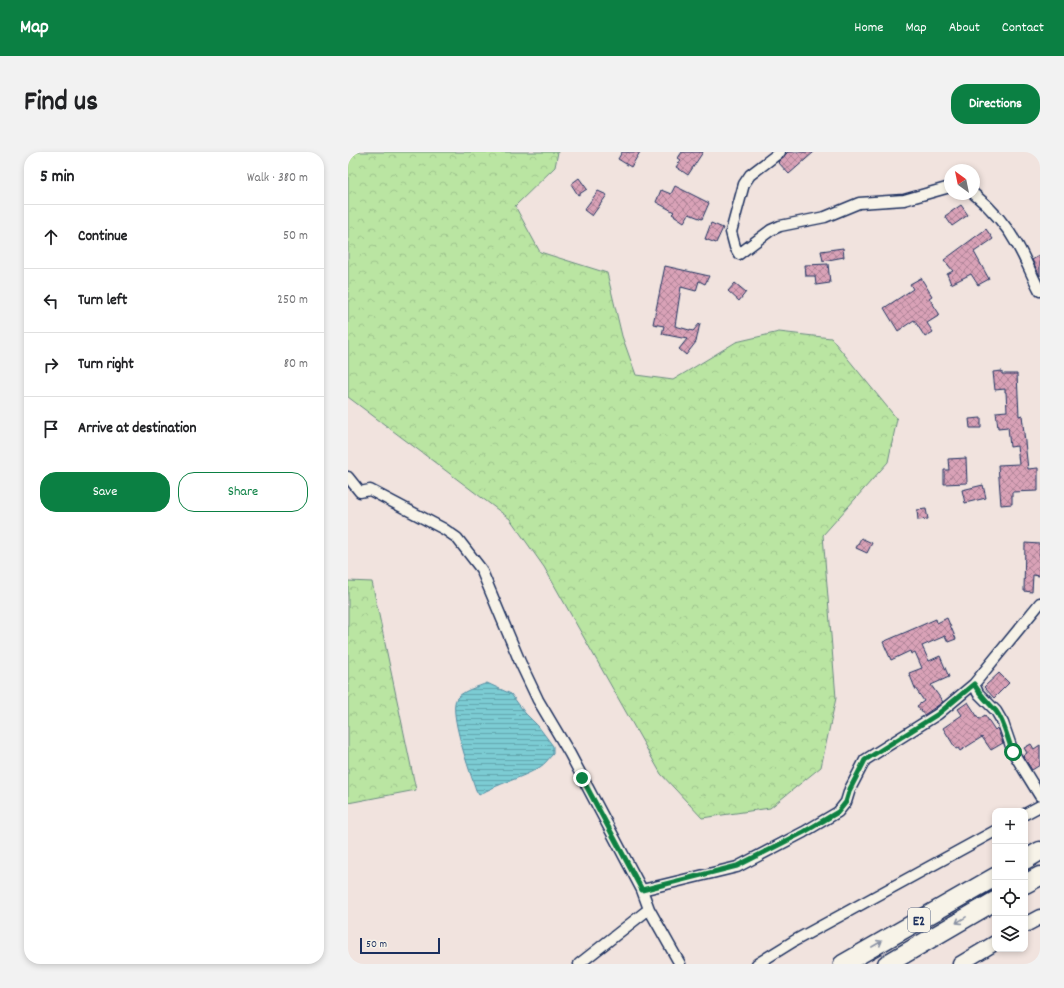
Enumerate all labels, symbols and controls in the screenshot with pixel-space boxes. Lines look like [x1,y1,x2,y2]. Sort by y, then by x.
text: Map [20,15,49,42]
text: Home [854,18,883,38]
text: Map [905,18,927,38]
text: About [949,18,980,38]
text: Contact [1002,18,1044,38]
text: Find us [24,84,98,124]
button: Directions [951,84,1040,124]
north arrow [944,164,980,200]
text: 5 min [40,166,74,190]
text: Walk · 380 m [247,169,308,188]
icon: ahead [40,226,62,248]
text: Continue [78,226,127,248]
text: 50 m [283,227,308,246]
icon: left [40,290,62,312]
text: Turn left [78,290,127,312]
text: 250 m [277,291,308,310]
icon: right [40,354,62,376]
text: Turn right [78,354,134,376]
text: 80 m [284,355,308,374]
icon: arrive [40,418,62,440]
text: Arrive at destination [78,418,196,440]
button: Save [40,472,170,512]
button: Share [178,472,308,512]
route start [1004,743,1022,761]
route end [573,769,591,787]
map controls [992,808,1028,952]
button: + [992,808,1028,844]
button: − [992,844,1028,880]
button: locate [992,880,1028,916]
road number: E2 [908,908,930,932]
button: layers [992,916,1028,952]
one-way arrow [955,917,967,925]
scale bar [360,936,440,955]
text: 50 m [366,937,387,953]
one-way arrow [871,940,883,947]

